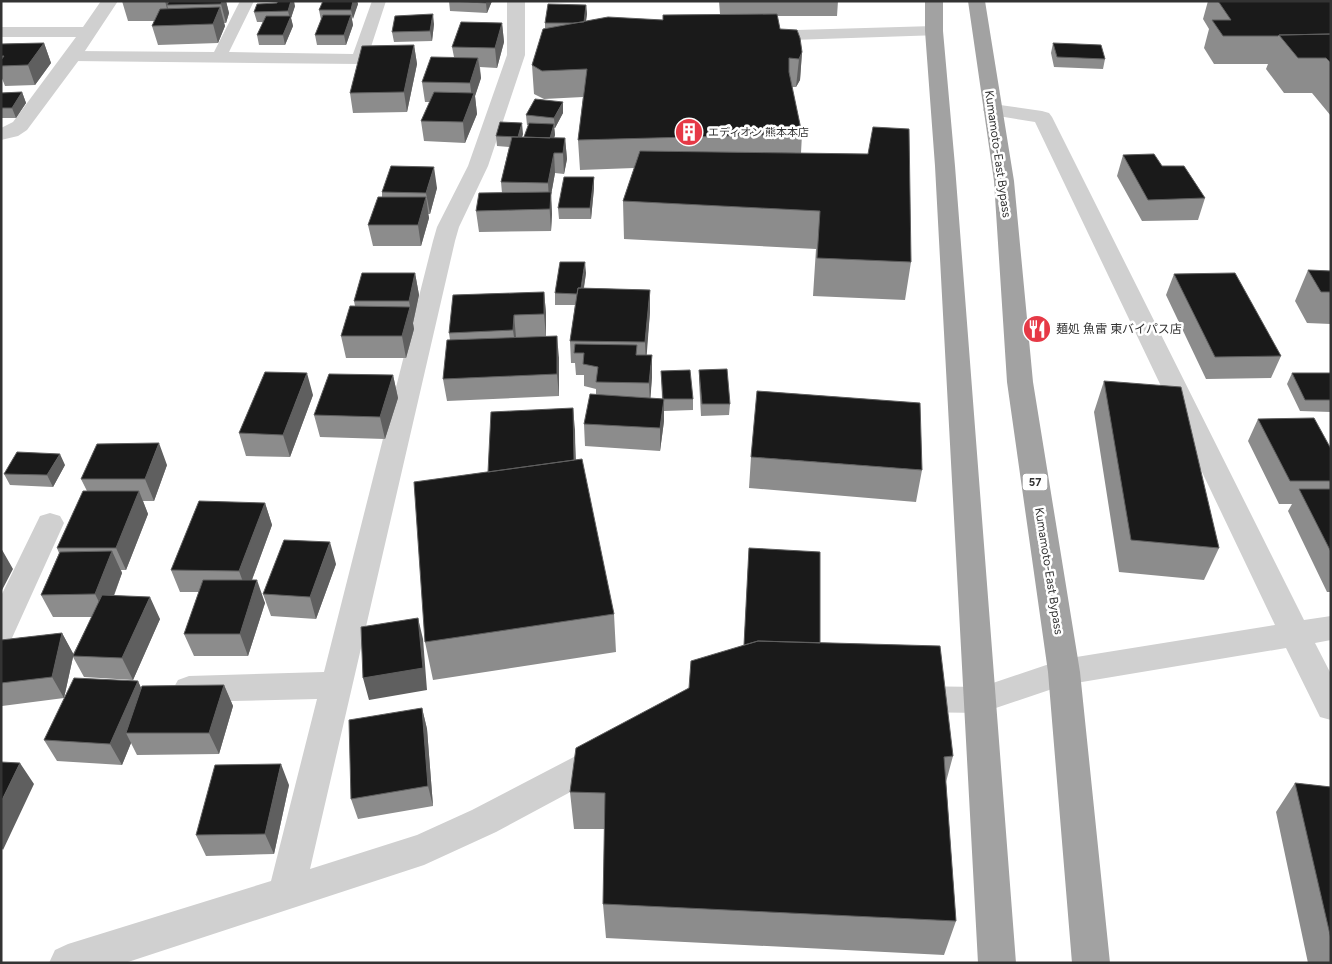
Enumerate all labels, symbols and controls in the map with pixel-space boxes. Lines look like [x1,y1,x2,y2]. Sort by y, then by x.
street label: Kumamoto-East Bypass [982,89,1014,219]
building icon: エディオン 熊本本店 [674,117,704,147]
place label: エディオン 熊本本店 [708,126,809,139]
restaurant icon: 麺処 魚雷 東バイパス店 [1022,314,1052,344]
place label: 麺処 魚雷 東バイパス店 [1056,322,1182,336]
road number: 57 [1022,474,1048,491]
street label: Kumamoto-East Bypass [1032,507,1066,636]

